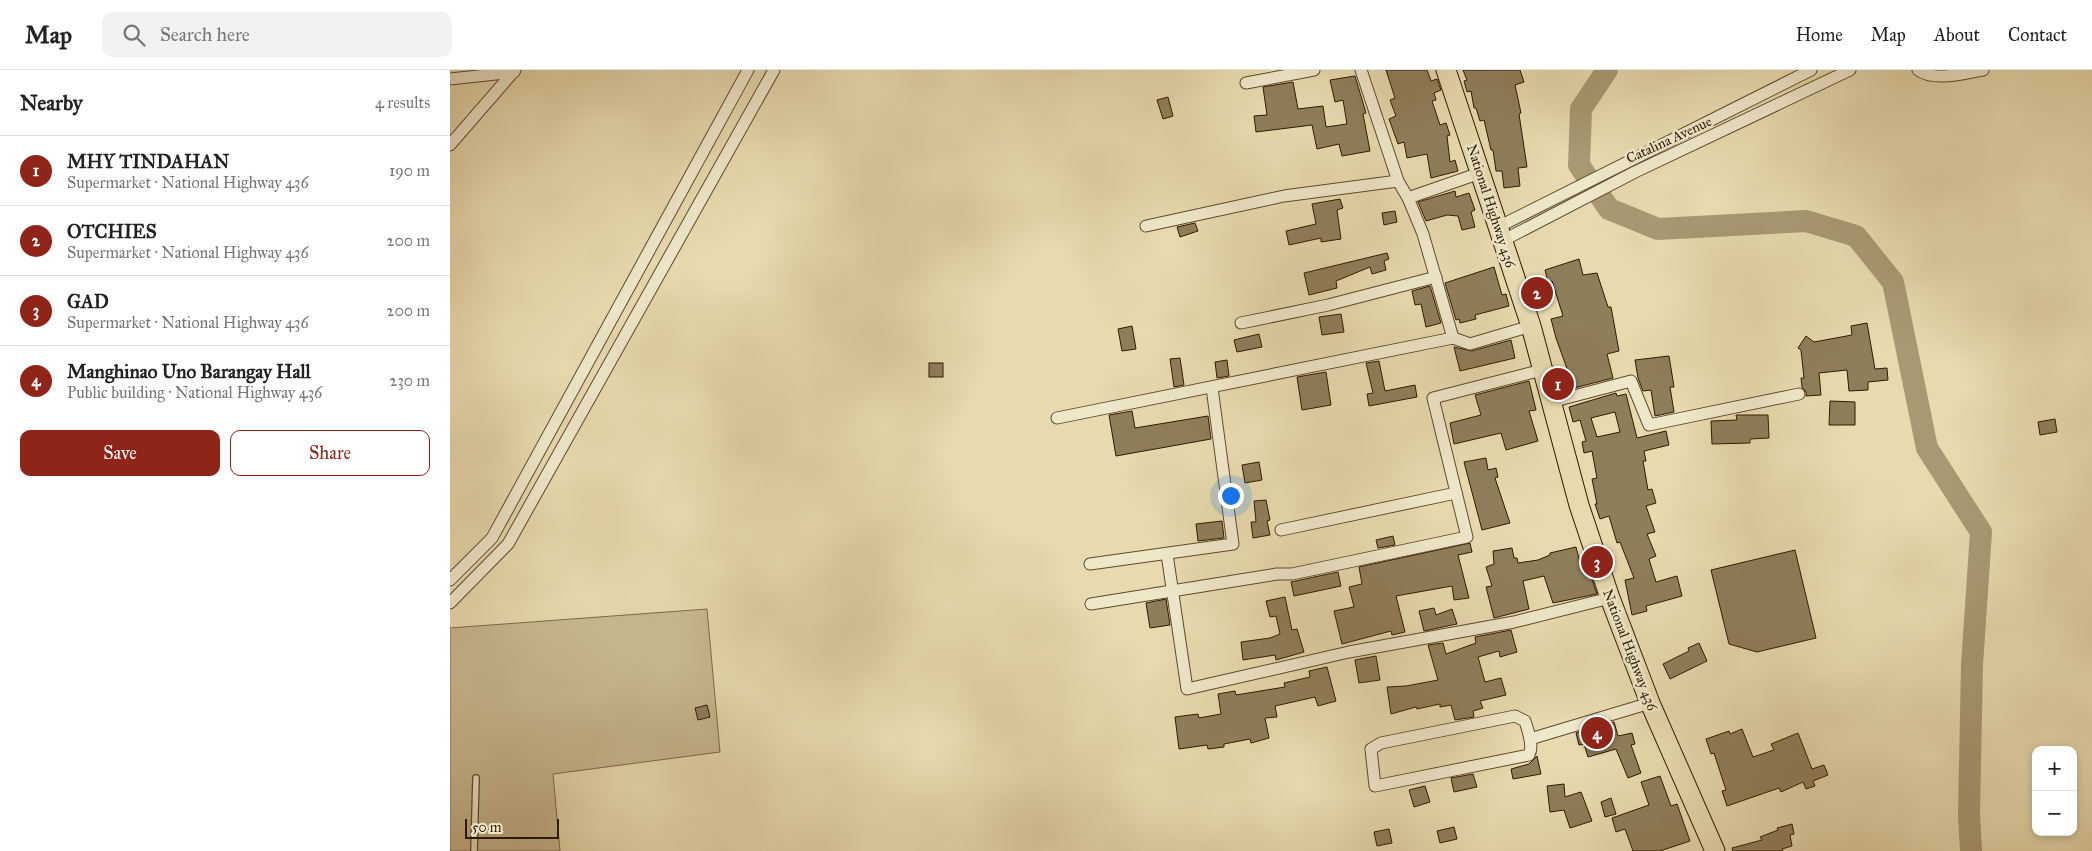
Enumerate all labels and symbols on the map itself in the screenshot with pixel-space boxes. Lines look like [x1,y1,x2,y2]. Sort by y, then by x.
street label: Catalina Avenue [1623,113,1715,167]
street label: National Highway 436 [1463,142,1519,271]
pin: 2 [1521,274,1553,312]
pin: 1 [1542,365,1574,403]
your location [1218,483,1244,509]
pin: 3 [1581,543,1613,581]
street label: National Highway 436 [1599,587,1661,714]
pin: 4 [1581,714,1613,752]
scale bar [465,816,559,839]

